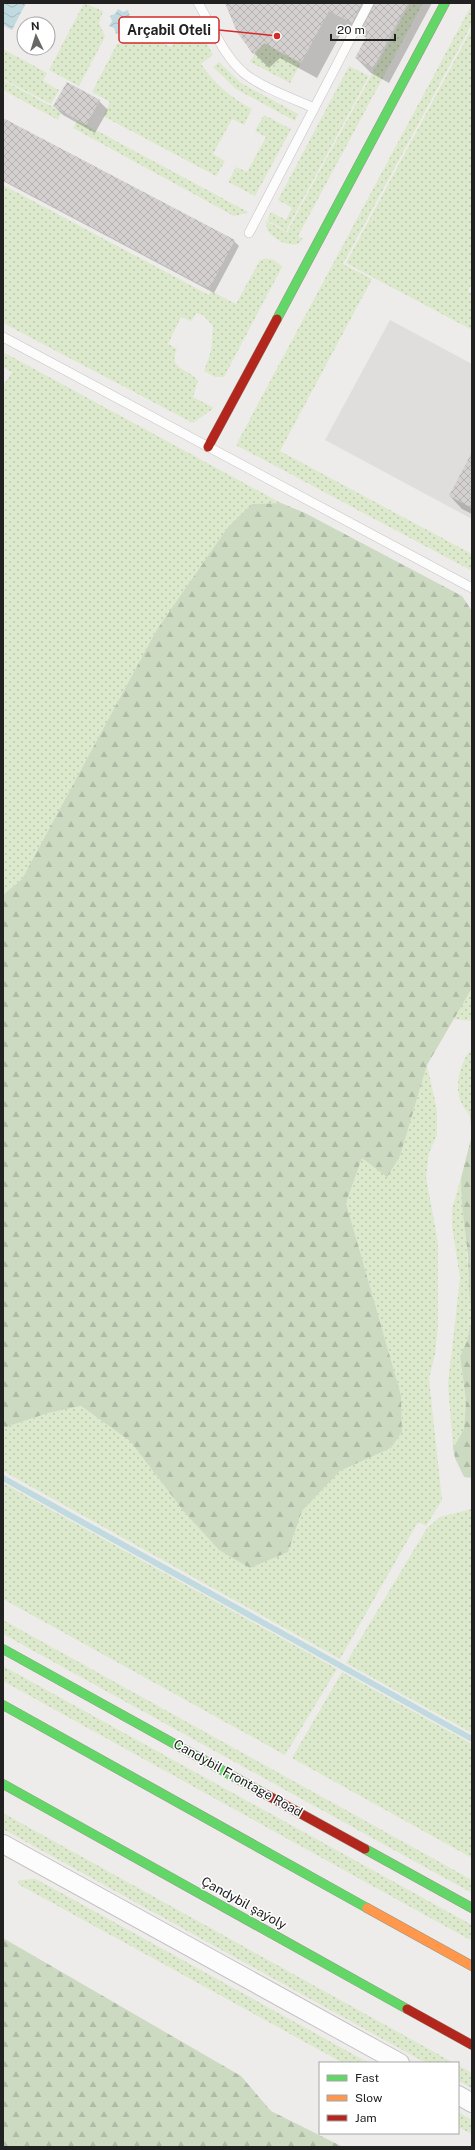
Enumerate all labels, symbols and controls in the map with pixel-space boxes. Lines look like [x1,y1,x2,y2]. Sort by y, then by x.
north arrow [16,16,56,56]
scale bar [331,16,395,42]
callout: Arçabil Oteli [119,17,219,43]
text: N [31,20,40,32]
text: Arçabil Oteli [127,22,211,38]
text: 20 m [337,23,365,37]
street label: Candybil Frontage Road [171,1736,305,1820]
street label: Çandybil şaýoly [199,1873,289,1933]
legend [319,2062,459,2134]
text: Fast [355,2071,380,2085]
text: Slow [355,2091,383,2105]
text: Jam [355,2111,377,2125]

